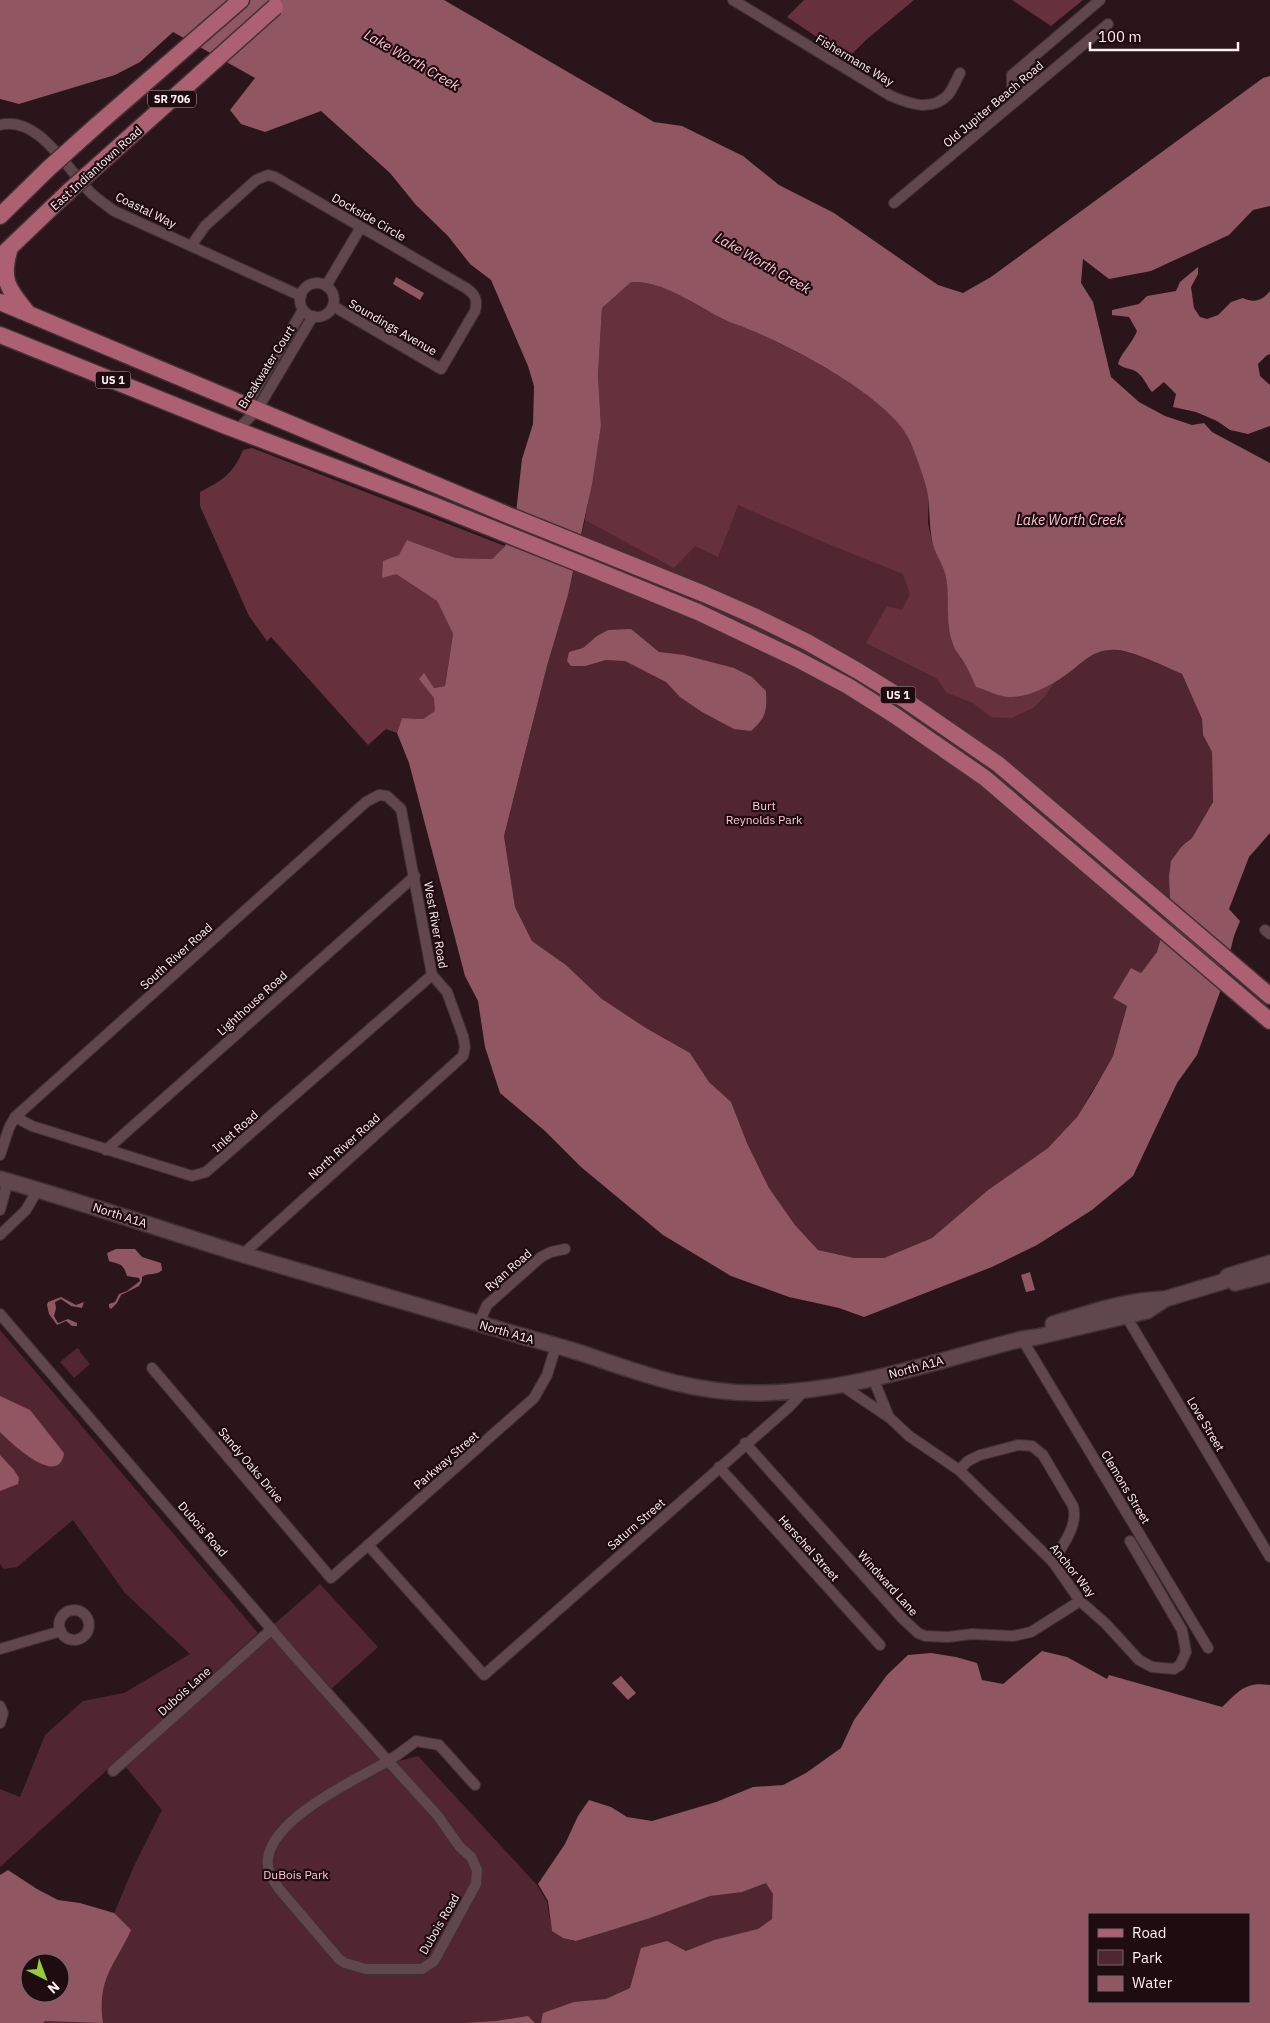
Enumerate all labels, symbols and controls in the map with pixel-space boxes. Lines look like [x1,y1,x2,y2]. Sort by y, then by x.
scale bar [1090,20,1238,52]
water label: Lake Worth Creek [361,25,464,95]
text: 100 m [1098,27,1142,46]
street label: Fishermans Way [813,31,897,89]
street label: Old Jupiter Beach Road [940,58,1046,150]
road number: SR 706 [148,90,196,108]
street label: East Indiantown Road [47,123,145,213]
street label: Coastal Way [113,189,179,231]
street label: Dockside Circle [329,190,409,244]
water label: Lake Worth Creek [712,228,815,298]
street label: Soundings Avenue [346,296,440,358]
street label: Breakwater Court [235,323,297,411]
road number: US 1 [96,372,130,388]
water label: Lake Worth Creek [1016,511,1125,529]
road number: US 1 [880,686,916,704]
park label: Burt Reynolds Park [726,798,803,827]
street label: West River Road [421,880,451,970]
street label: South River Road [137,920,215,992]
street label: Lighthouse Road [214,967,290,1039]
street label: Inlet Road [209,1107,261,1155]
street label: North River Road [305,1110,383,1182]
street label: North A1A [91,1199,149,1231]
street label: Ryan Road [482,1246,534,1294]
street label: North A1A [478,1317,536,1347]
street label: North A1A [887,1352,945,1382]
street label: Love Street [1184,1394,1228,1454]
street label: Sandy Oaks Drive [215,1424,287,1506]
street label: Parkway Street [410,1428,482,1492]
street label: Clemons Street [1098,1448,1154,1526]
street label: Saturn Street [604,1495,668,1553]
street label: Dubois Road [175,1498,231,1560]
street label: Herschel Street [775,1512,843,1584]
street label: Anchor Way [1047,1540,1099,1600]
street label: Windward Lane [855,1547,922,1619]
street label: Dubois Lane [154,1663,214,1719]
park label: DuBois Park [263,1867,329,1882]
street label: Dubois Road [416,1891,462,1957]
legend [1088,1913,1250,2003]
text: Road [1132,1923,1167,1942]
text: Park [1132,1948,1162,1967]
north arrow [20,1953,70,2003]
text: Water [1132,1973,1173,1992]
text: N [44,1978,63,1998]

